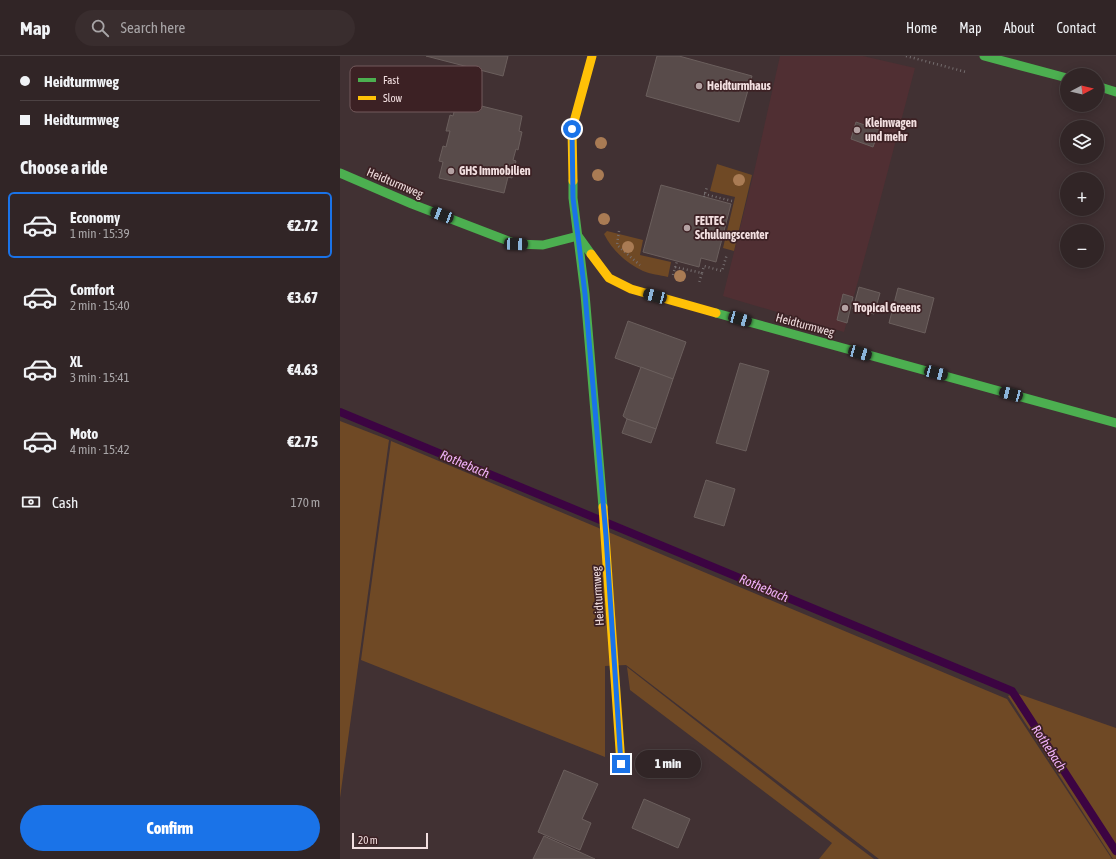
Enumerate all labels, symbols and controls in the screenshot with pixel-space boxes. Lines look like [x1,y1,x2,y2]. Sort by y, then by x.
search box [75,10,355,46]
text: Map [20,17,51,39]
icon: search [89,17,111,39]
text: Search here [121,19,185,36]
text: Home [906,20,937,36]
text: Map [959,20,982,36]
text: About [1004,20,1035,36]
text: Contact [1057,20,1096,36]
legend [350,66,482,112]
north arrow [1060,68,1104,112]
map controls [1060,68,1104,268]
text: Heidturmweg [44,73,119,90]
text: Fast [383,74,399,86]
place label: Heidturmhaus [707,79,771,93]
marker: Heidturmhaus [694,81,704,91]
text: Slow [383,92,402,104]
text: Heidturmweg [44,111,119,128]
place label: Kleinwagen und mehr [865,116,917,144]
route start [563,120,581,138]
button: layers [1060,120,1104,164]
marker: Kleinwagen und mehr [852,125,862,135]
text: Choose a ride [20,157,108,178]
place label: GHS Immobilien [459,164,531,178]
street label: Heidturmweg [365,165,426,201]
marker: GHS Immobilien [446,166,456,176]
button: + [1060,172,1104,216]
car [429,205,455,225]
icon: car [22,207,58,243]
text: Economy [70,209,120,226]
place label: FELTEC Schulungscenter [695,214,769,242]
text: €2.72 [287,217,318,234]
marker: FELTEC Schulungscenter [682,223,692,233]
button: − [1060,224,1104,268]
text: 1 min · 15:39 [70,226,130,241]
car [504,238,528,250]
icon: car [22,279,58,315]
text: Comfort [70,281,114,298]
car [642,287,668,305]
text: €3.67 [287,289,318,306]
text: 2 min · 15:40 [70,298,130,313]
place label: Tropical Greens [853,301,922,315]
marker: Tropical Greens [840,303,850,313]
car [727,310,753,328]
street label: Heidturmweg [774,310,837,340]
car [847,344,873,362]
icon: car [22,351,58,387]
text: XL [70,353,83,370]
text: €4.63 [287,361,318,378]
car [923,364,949,382]
text: 3 min · 15:41 [70,370,130,385]
car [998,385,1024,403]
icon: car [22,423,58,459]
text: Moto [70,425,98,442]
text: €2.75 [287,433,318,450]
text: 4 min · 15:42 [70,442,130,457]
water label: Rothebach [438,447,492,481]
icon: cash [20,491,42,513]
text: Cash [52,494,78,511]
text: 170 m [291,495,320,510]
street label: Heidturmweg [589,565,607,626]
water label: Rothebach [737,571,791,605]
water label: Rothebach [1029,722,1070,774]
callout: 1 min [635,750,701,778]
route end [612,755,630,773]
text: 1 min [655,756,681,771]
button: Confirm [20,805,320,851]
scale bar [352,831,428,850]
text: 20 m [358,834,378,846]

